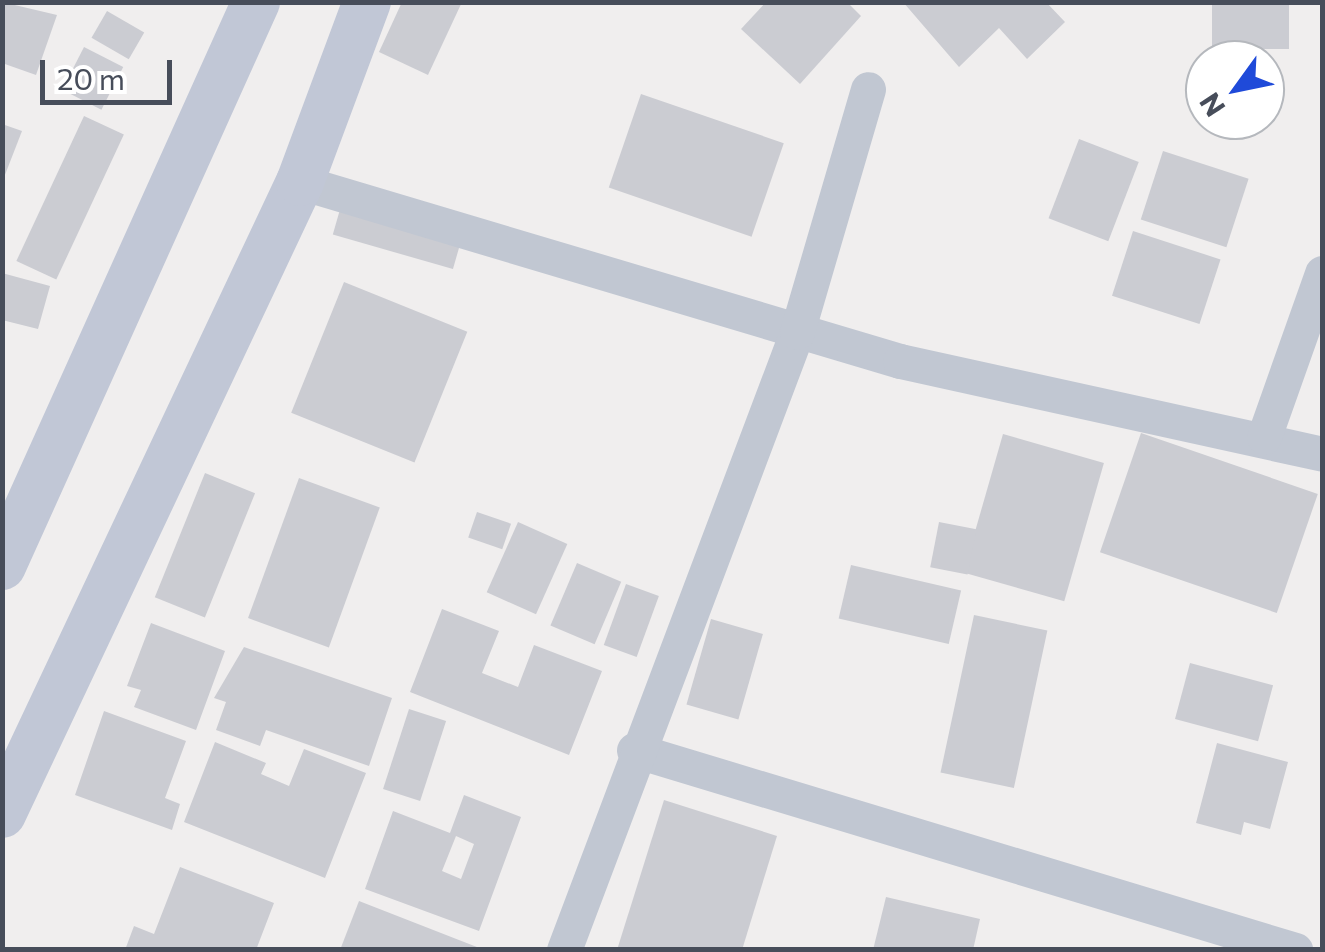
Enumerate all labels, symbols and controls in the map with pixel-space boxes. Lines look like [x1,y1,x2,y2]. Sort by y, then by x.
scale bar [45,40,178,102]
north arrow [1185,40,1285,140]
text: 20 m [57,59,125,96]
text: N [1192,87,1231,123]

